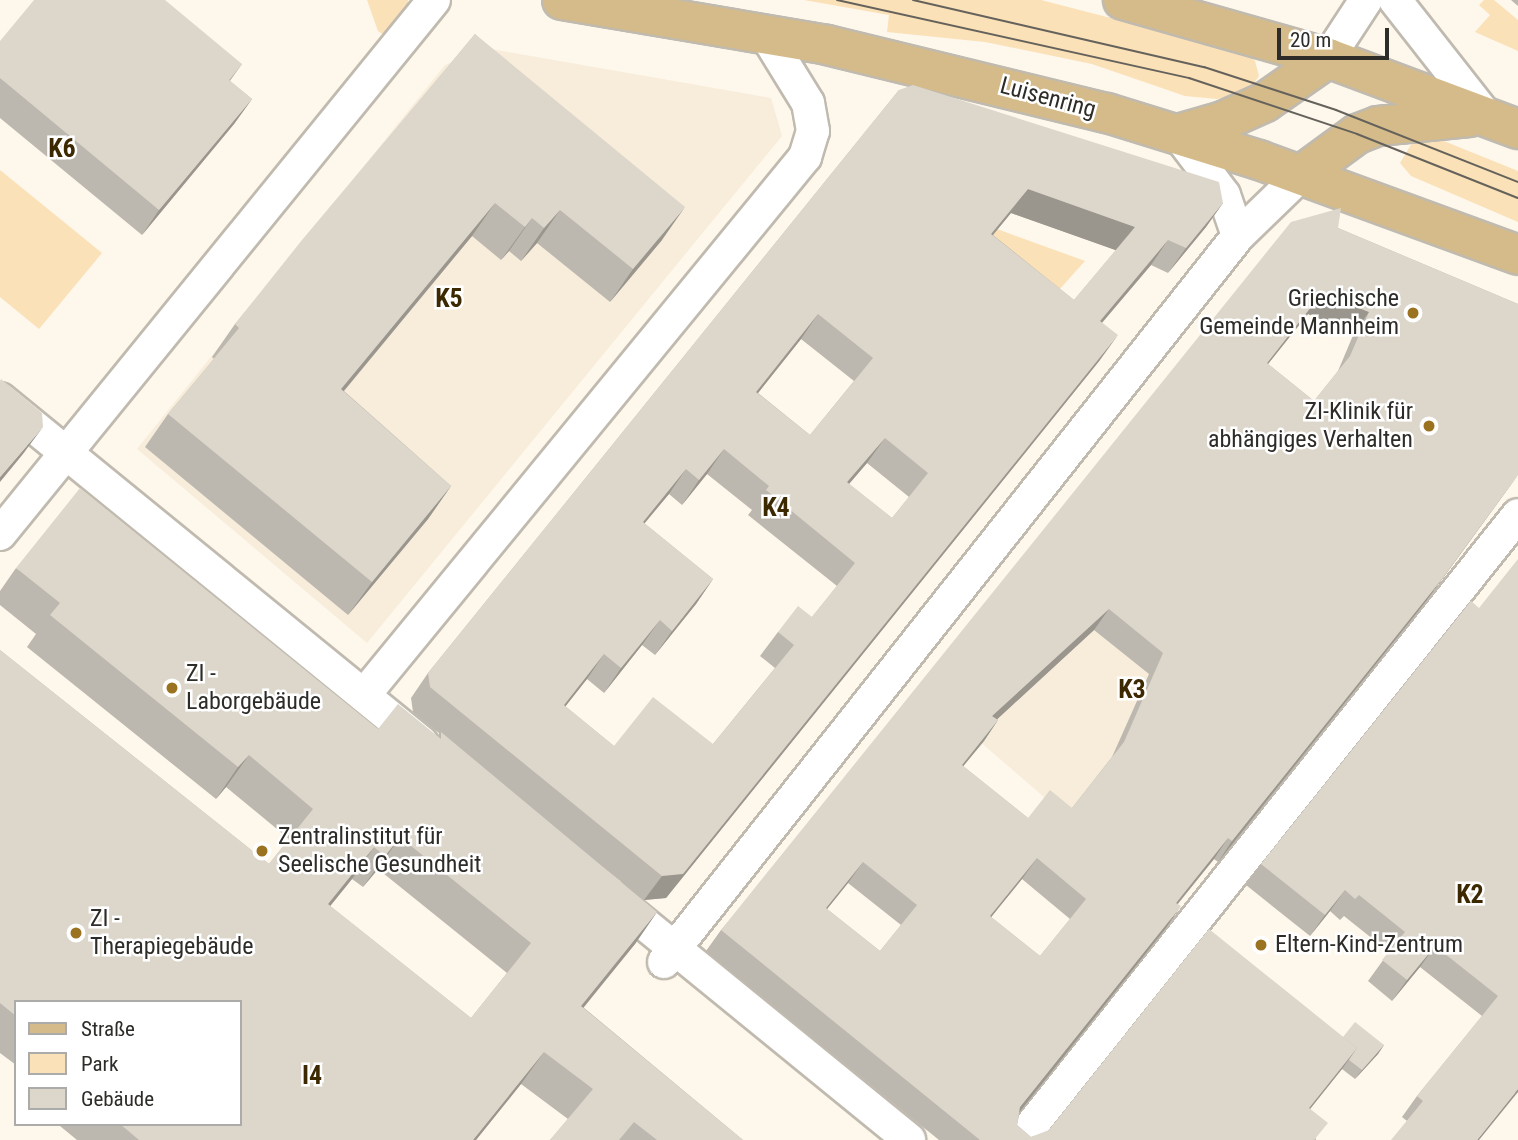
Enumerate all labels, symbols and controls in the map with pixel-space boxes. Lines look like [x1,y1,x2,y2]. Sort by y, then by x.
scale bar [1280,14,1392,58]
text: 20 m [1290,28,1331,52]
street label: Luisenring [997,71,1099,125]
district label: K6 [48,133,76,165]
district label: K5 [435,283,463,315]
place label: Griechische Gemeinde Mannheim [1199,285,1399,341]
marker: Griechische Gemeinde Mannheim [1405,305,1421,321]
place label: ZI-Klinik für abhängiges Verhalten [1208,398,1413,454]
marker: ZI-Klinik für abhängiges Verhalten [1419,416,1439,436]
district label: K4 [762,492,790,524]
place label: ZI - Laborgebäude [186,660,321,716]
district label: K3 [1118,674,1146,706]
marker: ZI - Laborgebäude [164,680,180,696]
place label: Zentralinstitut für Seelische Gesundheit [278,823,481,879]
marker: Zentralinstitut für Seelische Gesundheit [252,841,272,861]
district label: K2 [1456,879,1484,911]
place label: ZI - Therapiegebäude [90,905,253,961]
marker: ZI - Therapiegebäude [68,925,84,941]
place label: Eltern-Kind-Zentrum [1275,931,1463,959]
marker: Eltern-Kind-Zentrum [1253,937,1269,953]
legend [14,1000,242,1126]
text: Straße [81,1017,135,1041]
text: Park [81,1052,118,1076]
district label: I4 [302,1060,322,1092]
text: Gebäude [81,1087,154,1111]

